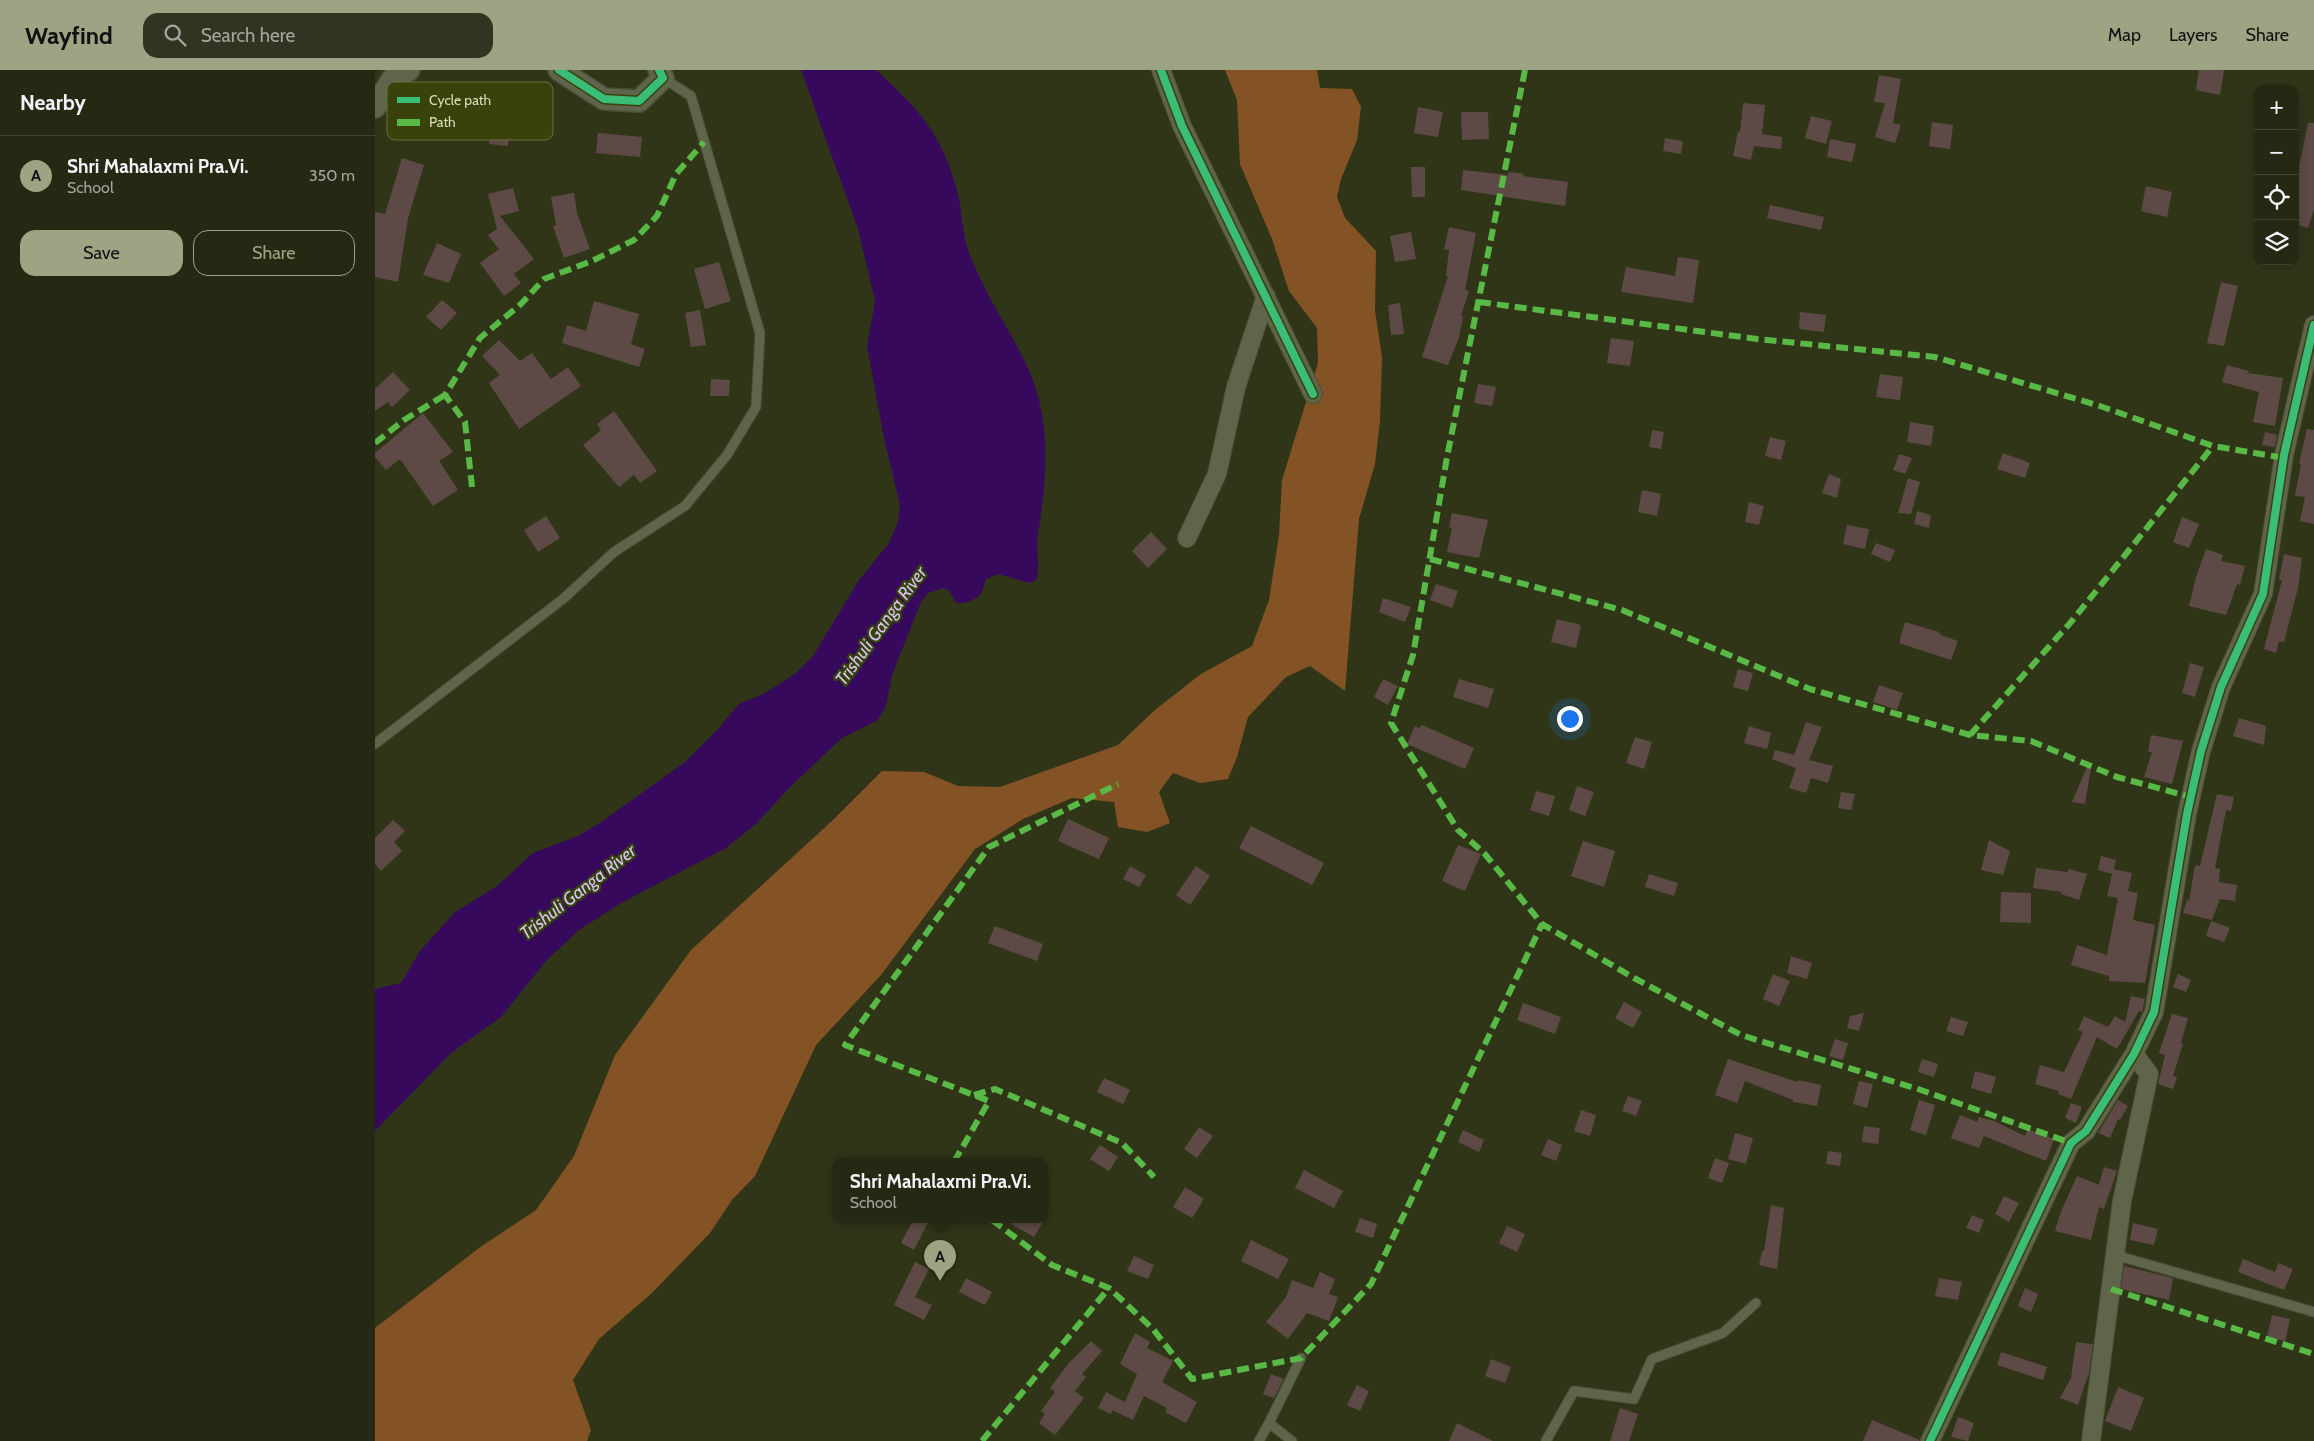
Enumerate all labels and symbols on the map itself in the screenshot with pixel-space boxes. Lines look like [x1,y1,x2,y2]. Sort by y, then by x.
legend [387,82,553,140]
text: Cycle path [429,91,491,109]
text: Path [429,113,456,131]
water label: Trishuli Ganga River [831,561,932,690]
your location [1557,706,1583,732]
water label: Trishuli Ganga River [516,839,642,944]
pin: A [924,1240,956,1281]

